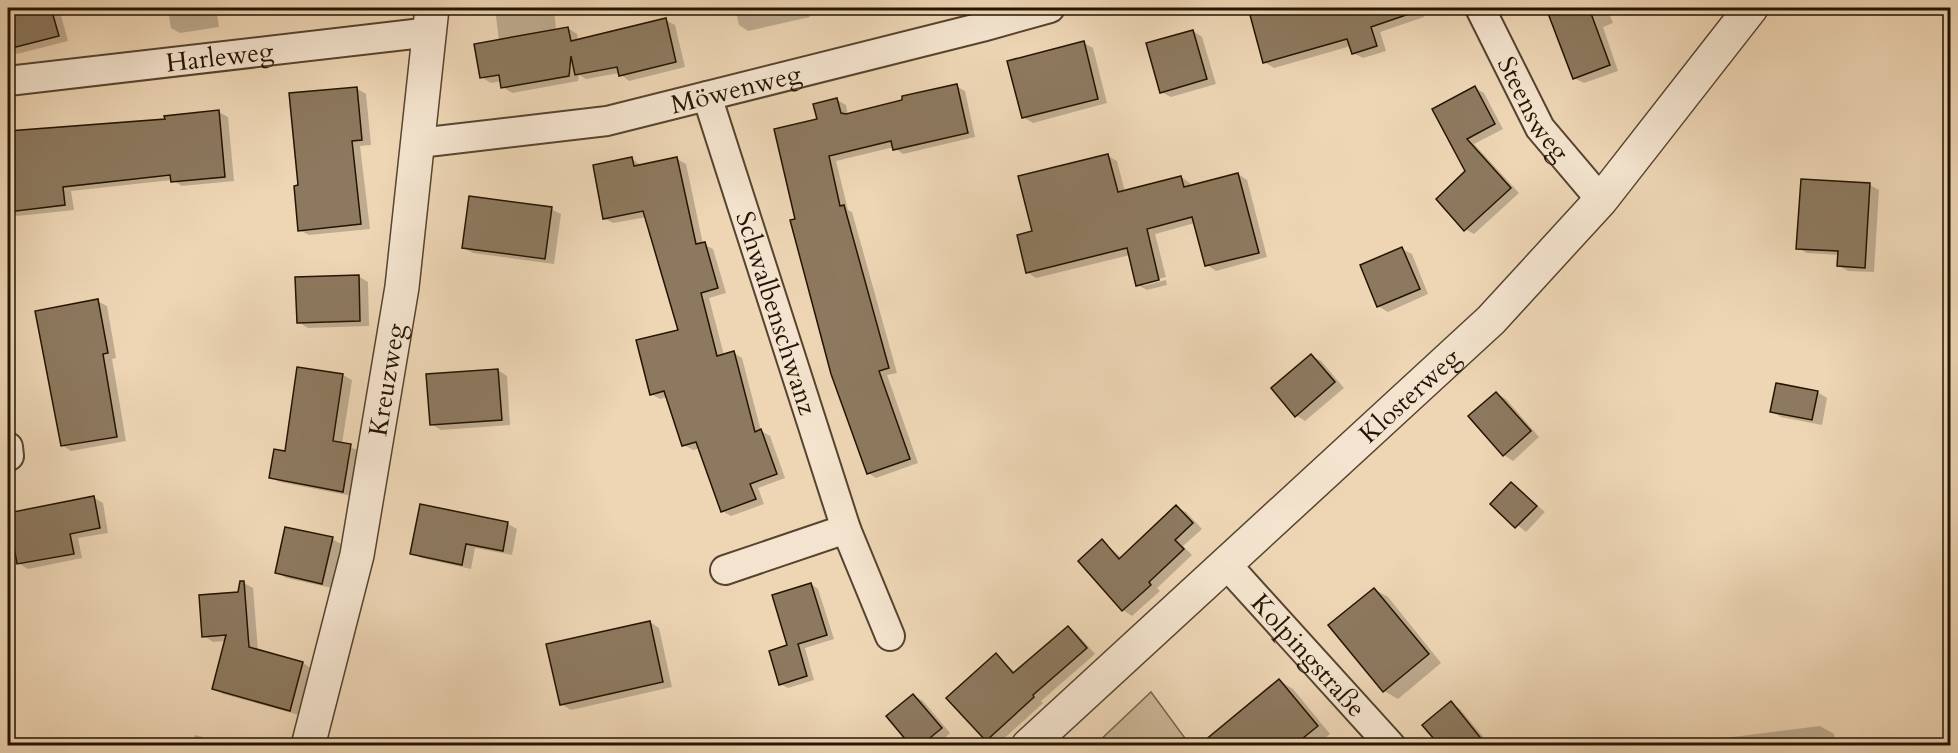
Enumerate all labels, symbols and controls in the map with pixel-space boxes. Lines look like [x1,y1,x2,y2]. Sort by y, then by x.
street label: Harleweg [164,33,276,80]
street label: Steensweg [1489,50,1578,168]
street label: Möwenweg [667,55,805,122]
street label: Schwalbenschwanz [728,207,826,420]
street label: Kreuzweg [360,320,413,439]
street label: Klosterweg [1351,340,1468,451]
street label: Kolpingstraße [1243,586,1374,724]

